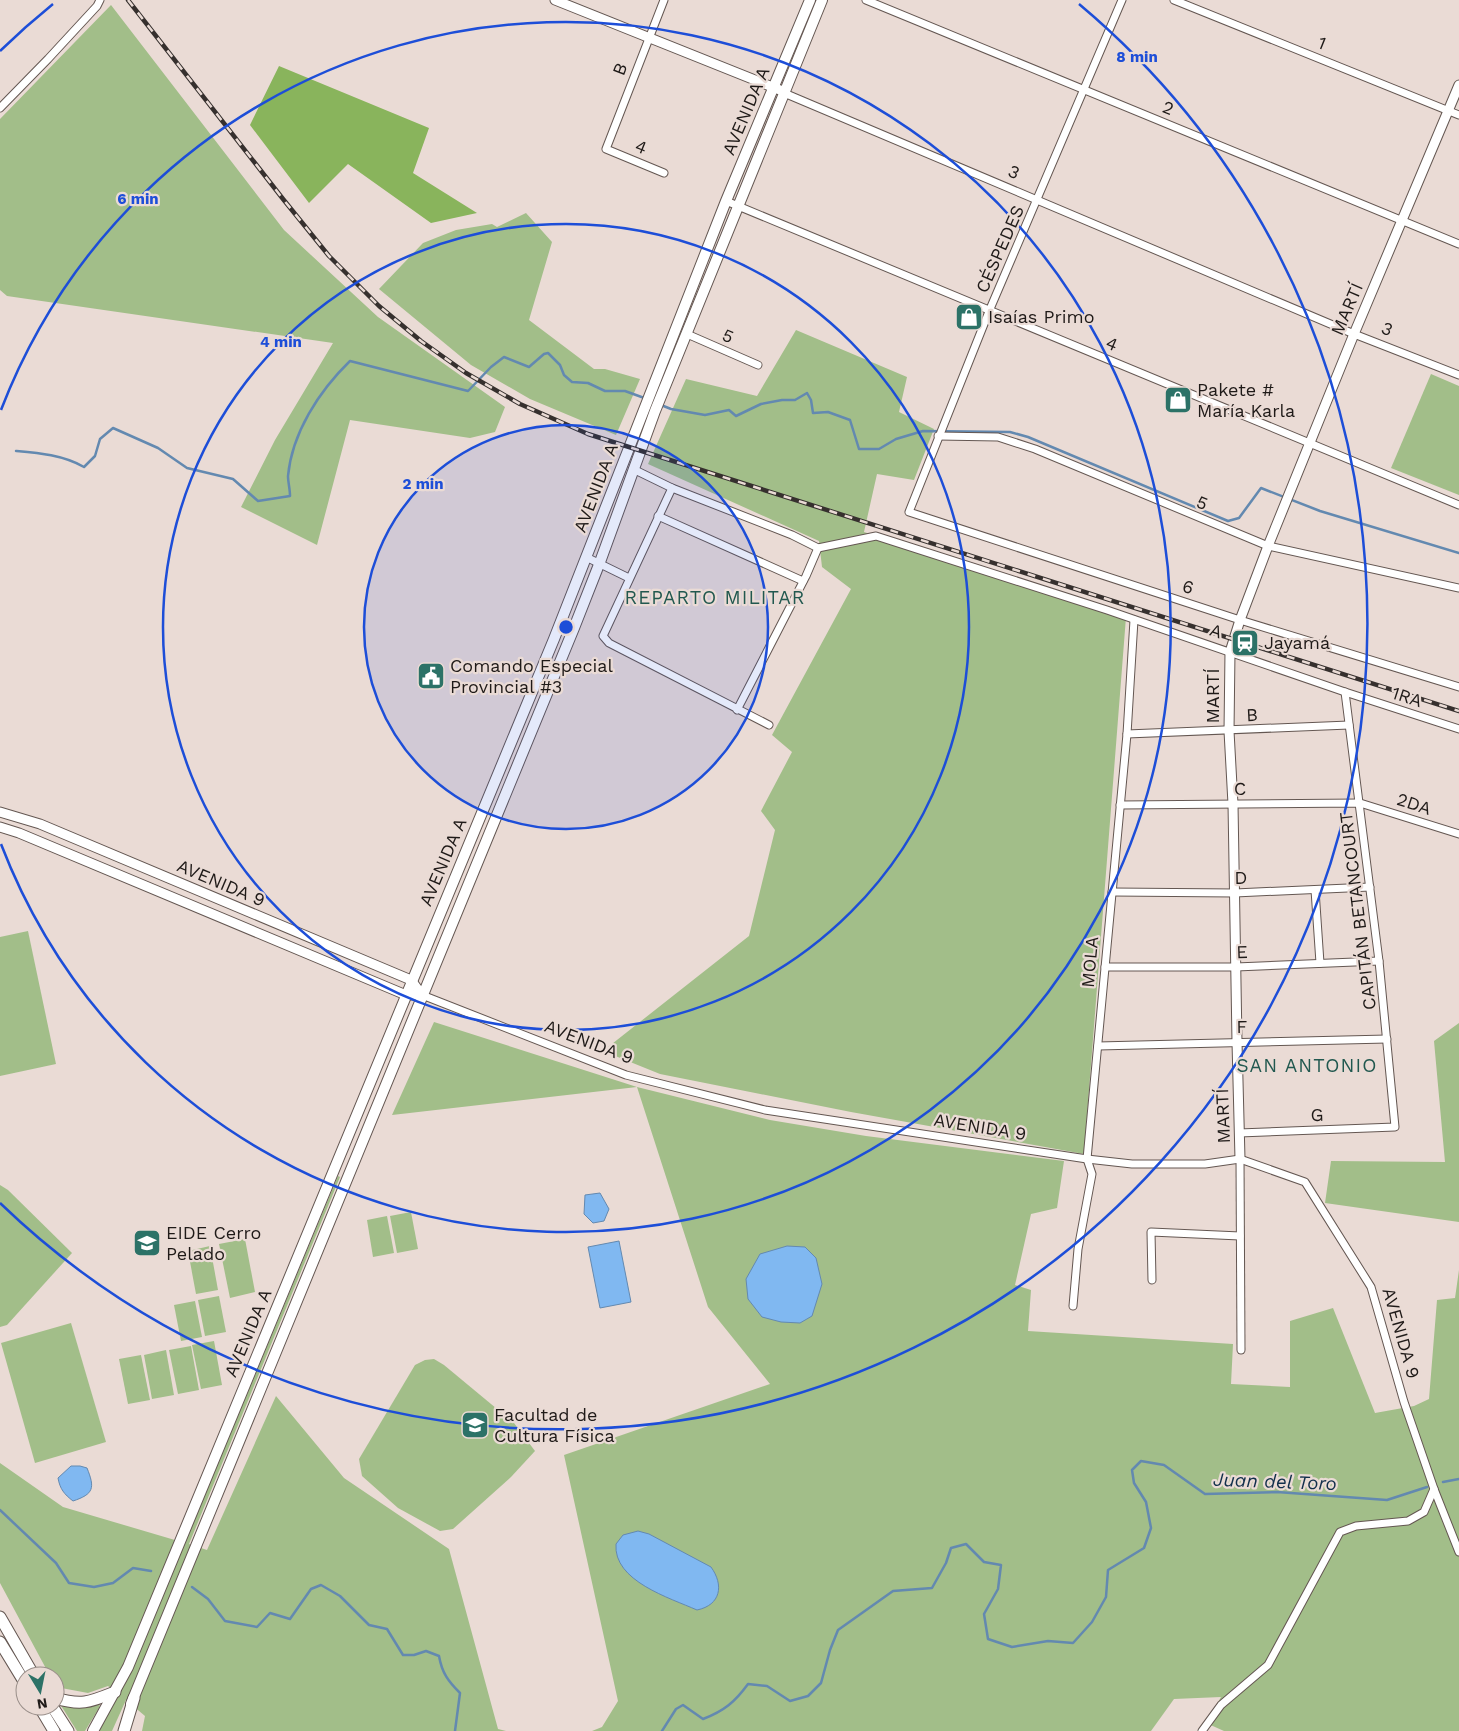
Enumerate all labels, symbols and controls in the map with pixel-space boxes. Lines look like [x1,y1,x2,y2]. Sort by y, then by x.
street label: 1 [1315,31,1329,54]
text: 8 min [1116,48,1158,66]
street label: B [608,60,631,78]
street label: AVENIDA A [718,64,774,158]
street label: 2 [1159,96,1177,119]
street label: 4 [632,135,650,158]
street label: 3 [1005,160,1023,183]
text: 6 min [117,190,159,208]
street label: CÉSPEDES [971,202,1028,296]
street label: MARTÍ [1326,279,1367,338]
shop icon: Isaías Primo [954,302,984,332]
place label: Isaías Primo [988,306,1095,327]
street label: 3 [1378,317,1396,340]
street label: 5 [719,324,737,347]
street label: 4 [1103,332,1121,355]
text: 4 min [260,333,302,351]
place label: Pakete # María Karla [1197,379,1295,421]
shop icon: Pakete # María Karla [1163,385,1193,415]
street label: AVENIDA A [569,440,622,535]
text: 2 min [402,475,444,493]
street label: 5 [1193,491,1211,514]
street label: 6 [1180,575,1197,598]
district label: REPARTO MILITAR [625,586,805,609]
centre of rings [557,618,575,636]
street label: A [1207,619,1225,642]
station icon: Jayamá [1230,628,1260,658]
place label: Jayamá [1264,632,1330,653]
place label: Comando Especial Provincial #3 [450,655,614,697]
public building icon: Comando Especial Provincial #3 [416,661,446,691]
street label: MARTÍ [1202,668,1223,724]
street label: 1RA [1389,682,1425,711]
street label: B [1246,704,1258,725]
street label: C [1234,778,1246,799]
street label: 2DA [1394,788,1434,819]
street label: CAPITÁN BETANCOURT [1335,811,1380,1011]
street label: AVENIDA A [415,815,471,909]
street label: AVENIDA 9 [174,855,268,910]
street label: D [1234,867,1248,888]
street label: MOLA [1077,935,1102,989]
street label: E [1236,941,1248,962]
street label: AVENIDA 9 [542,1015,637,1068]
street label: F [1236,1016,1248,1037]
district label: SAN ANTONIO [1237,1054,1377,1077]
street label: MARTÍ [1211,1088,1234,1144]
street label: G [1310,1104,1324,1125]
street label: AVENIDA 9 [932,1109,1028,1144]
place label: EIDE Cerro Pelado [166,1222,261,1264]
school or university icon: EIDE Cerro Pelado [132,1228,162,1258]
street label: AVENIDA 9 [1379,1285,1424,1381]
street label: AVENIDA A [220,1286,276,1380]
place label: Facultad de Cultura Física [494,1404,615,1446]
school or university icon: Facultad de Cultura Física [460,1410,490,1440]
water label: Juan del Toro [1213,1468,1337,1495]
north arrow [15,1666,65,1716]
text: N [36,1695,49,1713]

